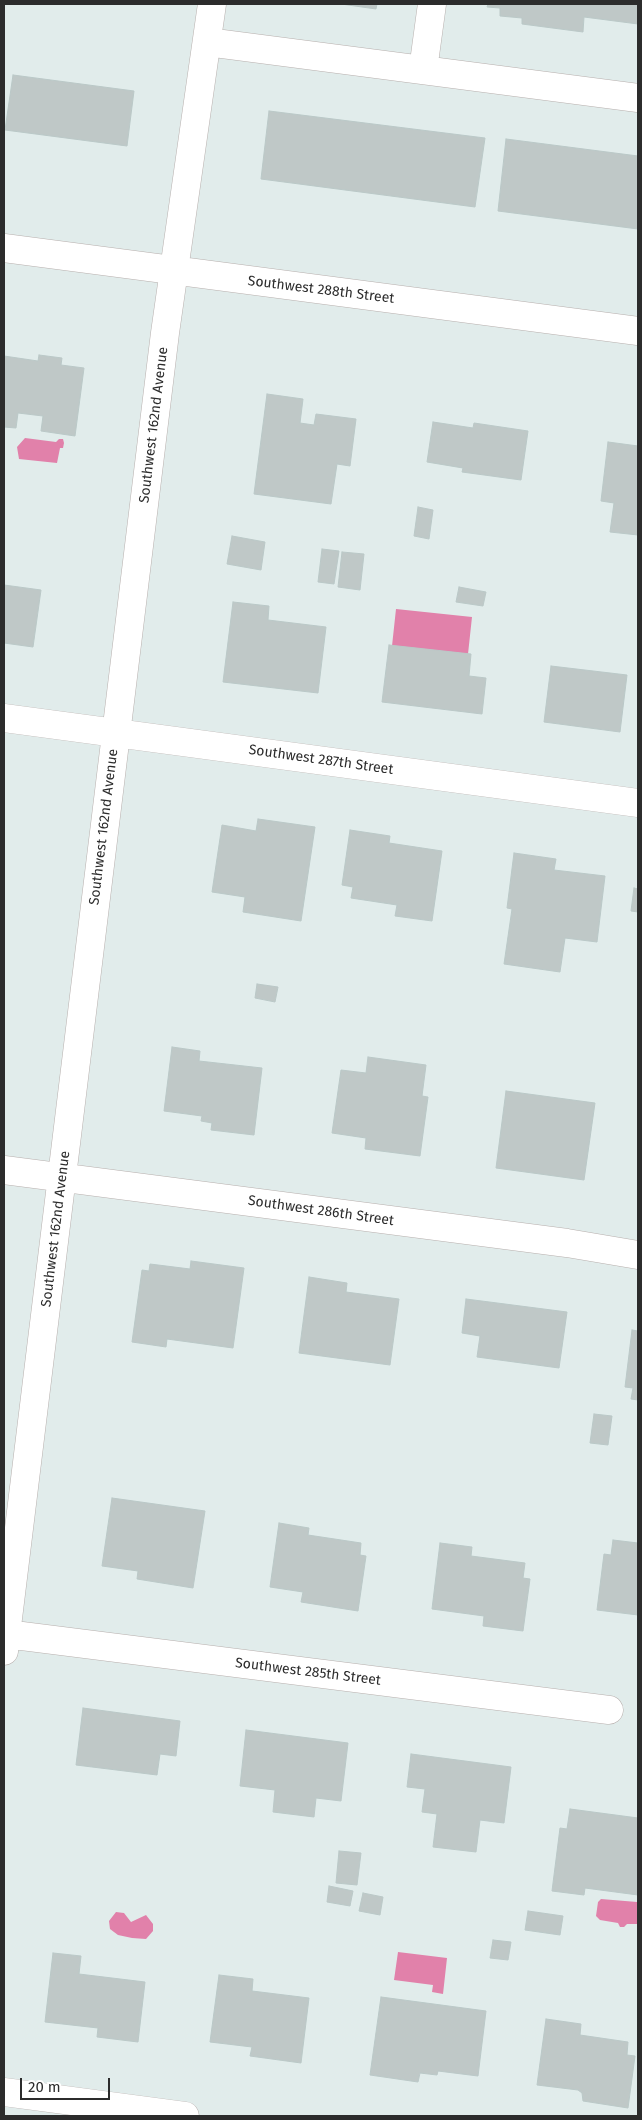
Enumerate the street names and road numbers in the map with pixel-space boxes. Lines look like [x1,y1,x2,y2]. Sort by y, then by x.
street label: Southwest 288th Street [247,273,395,307]
street label: Southwest 162nd Avenue [136,346,172,504]
street label: Southwest 287th Street [248,742,394,778]
street label: Southwest 162nd Avenue [86,748,122,906]
street label: Southwest 162nd Avenue [38,1150,74,1308]
street label: Southwest 286th Street [247,1192,395,1230]
street label: Southwest 285th Street [234,1655,382,1689]

